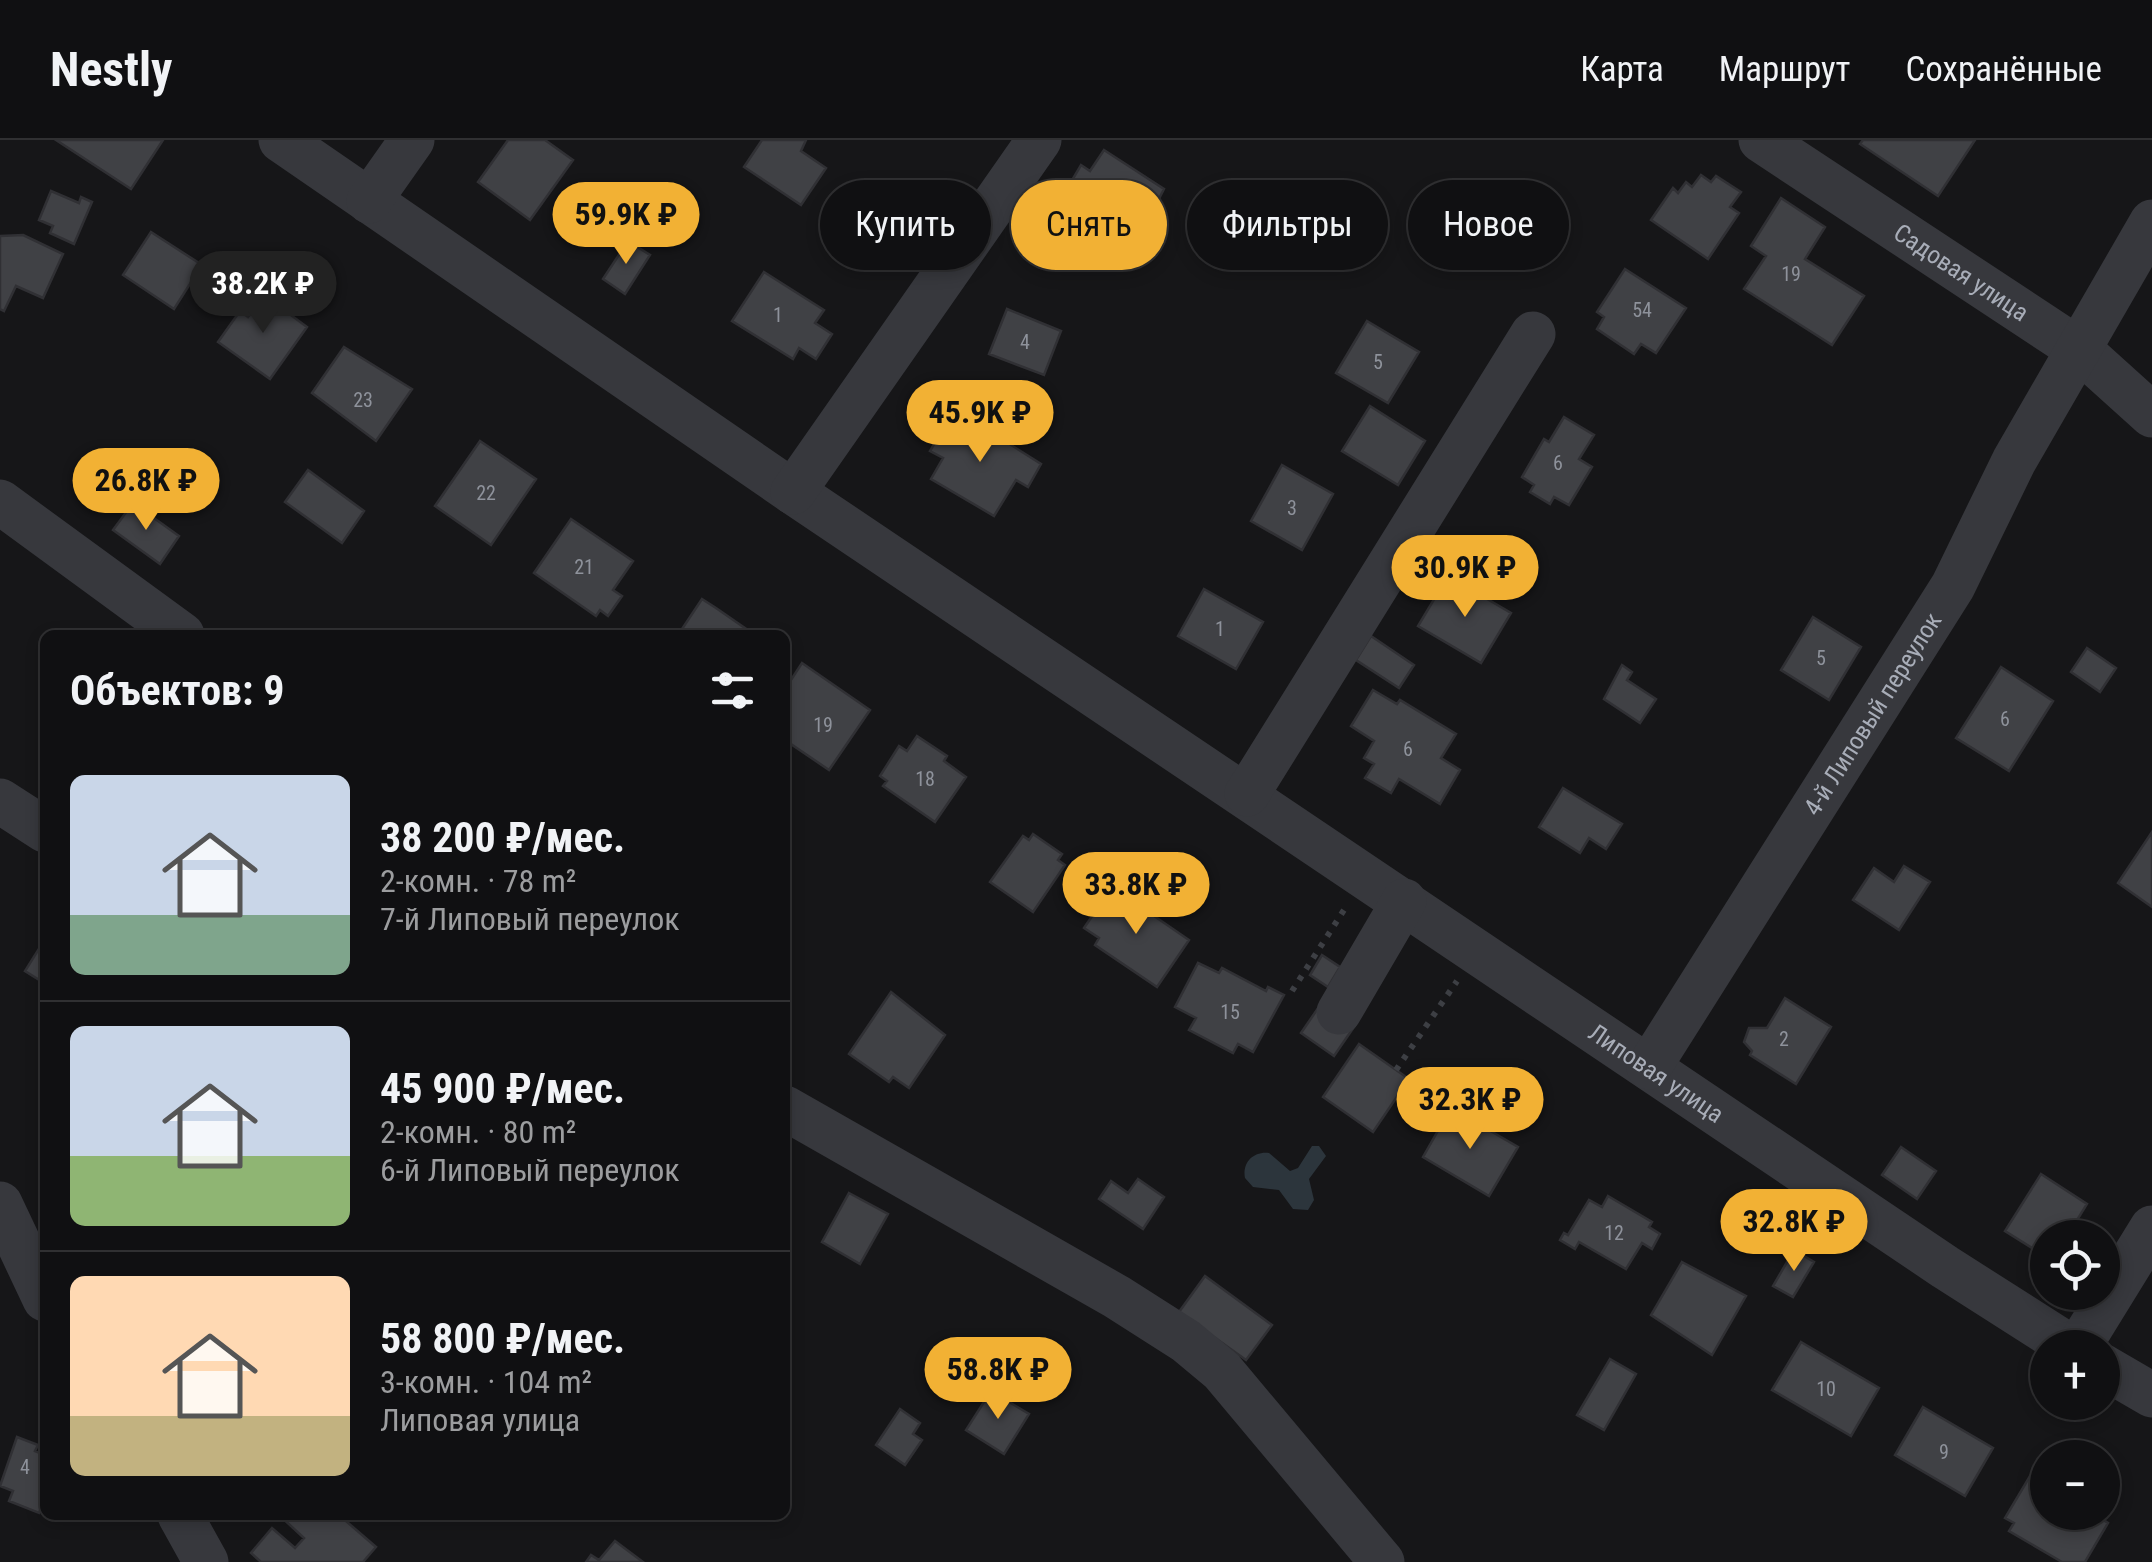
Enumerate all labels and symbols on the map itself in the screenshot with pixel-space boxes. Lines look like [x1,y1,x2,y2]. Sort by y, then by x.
pin: 59.9K ₽ [534,182,718,267]
street label: Садовая улица [1888,218,2034,327]
pin: 38.2K ₽ [171,251,355,336]
house number: 19 [1781,262,1801,286]
house number: 54 [1632,298,1652,322]
house number: 1 [773,303,783,327]
house number: 4 [1020,330,1030,354]
house number: 5 [1373,350,1383,374]
pin: 45.9K ₽ [888,380,1072,465]
house number: 23 [353,388,373,412]
pin: 26.8K ₽ [54,448,238,533]
house number: 6 [1553,451,1563,475]
house number: 22 [476,481,496,505]
house number: 3 [1287,496,1297,520]
pin: 30.9K ₽ [1373,535,1557,620]
house number: 21 [574,555,594,579]
street label: 4-й Липовый переулок [1798,607,1948,821]
house number: 1 [1215,617,1225,641]
house number: 5 [1816,646,1826,670]
house number: 6 [2000,707,2010,731]
house number: 19 [813,713,833,737]
house number: 6 [1403,737,1413,761]
house number: 18 [915,767,935,791]
pin: 33.8K ₽ [1044,852,1228,937]
house number: 15 [1220,1000,1240,1024]
street label: Липовая улица [1583,1018,1729,1129]
house number: 2 [1779,1027,1789,1051]
pin: 32.3K ₽ [1378,1067,1562,1152]
pin: 32.8K ₽ [1702,1189,1886,1274]
house number: 12 [1604,1221,1624,1245]
pin: 58.8K ₽ [906,1337,1090,1422]
house number: 10 [1816,1377,1836,1401]
house number: 9 [1939,1440,1949,1464]
house number: 4 [20,1455,30,1479]

